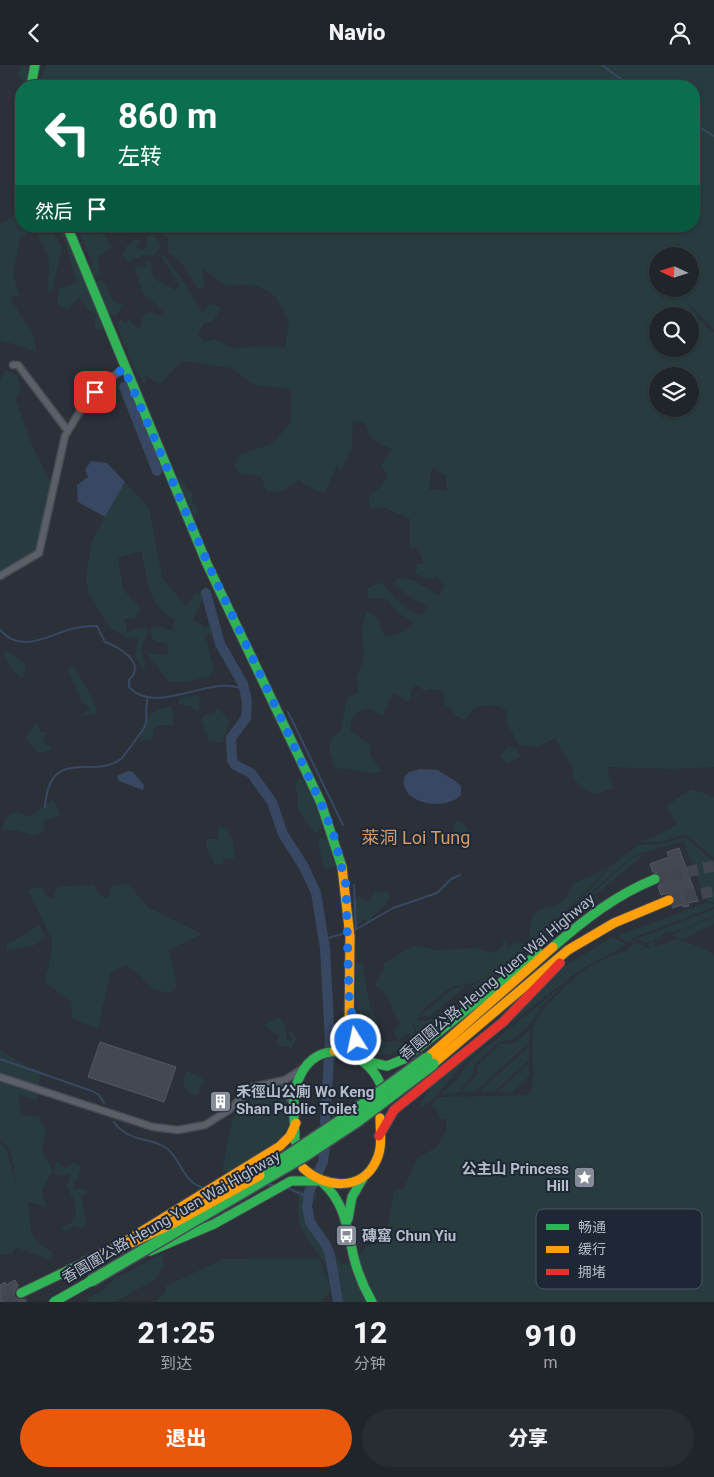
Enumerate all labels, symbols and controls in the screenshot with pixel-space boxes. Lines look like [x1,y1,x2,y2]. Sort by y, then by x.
icon: back [20,19,48,47]
icon: person [666,19,694,47]
text: Navio [329,20,385,45]
text: 860 m [118,96,217,137]
icon: left [35,100,100,165]
text: 左转 [118,144,162,169]
icon: arrive [83,195,111,223]
text: 然后 [35,200,73,223]
north arrow [649,247,699,297]
map controls [649,247,699,417]
button: search [649,307,699,357]
button: layers [649,367,699,417]
pin [74,371,116,413]
icon: arrive [81,378,109,406]
district label: 萊洞 Loi Tung [362,827,470,848]
street label: 香園圍公路 Heung Yuen Wai Highway [396,890,598,1064]
position arrow [329,1013,381,1065]
place label: 禾徑山公廁 Wo Keng Shan Public Toilet [236,1083,374,1118]
building icon: 禾徑山公廁 Wo Keng Shan Public Toilet [208,1089,232,1113]
street label: 香園圍公路 Heung Yuen Wai Highway [59,1147,283,1287]
place label: 公主山 Princess Hill [461,1160,569,1195]
place icon: 公主山 Princess Hill [573,1166,597,1190]
legend [536,1209,702,1289]
text: 畅通 [578,1219,606,1235]
bus stop icon: 磚窰 Chun Yiu [334,1224,358,1248]
place label: 磚窰 Chun Yiu [362,1227,456,1245]
text: 缓行 [578,1241,606,1257]
text: 拥堵 [578,1264,606,1280]
text: 21:25 [137,1315,215,1350]
text: 12 [353,1315,387,1350]
text: 910 [525,1318,577,1353]
text: m [544,1353,558,1372]
text: 到达 [160,1354,192,1373]
text: 分钟 [354,1354,386,1373]
button: 退出 [20,1409,352,1467]
button: 分享 [362,1409,694,1467]

